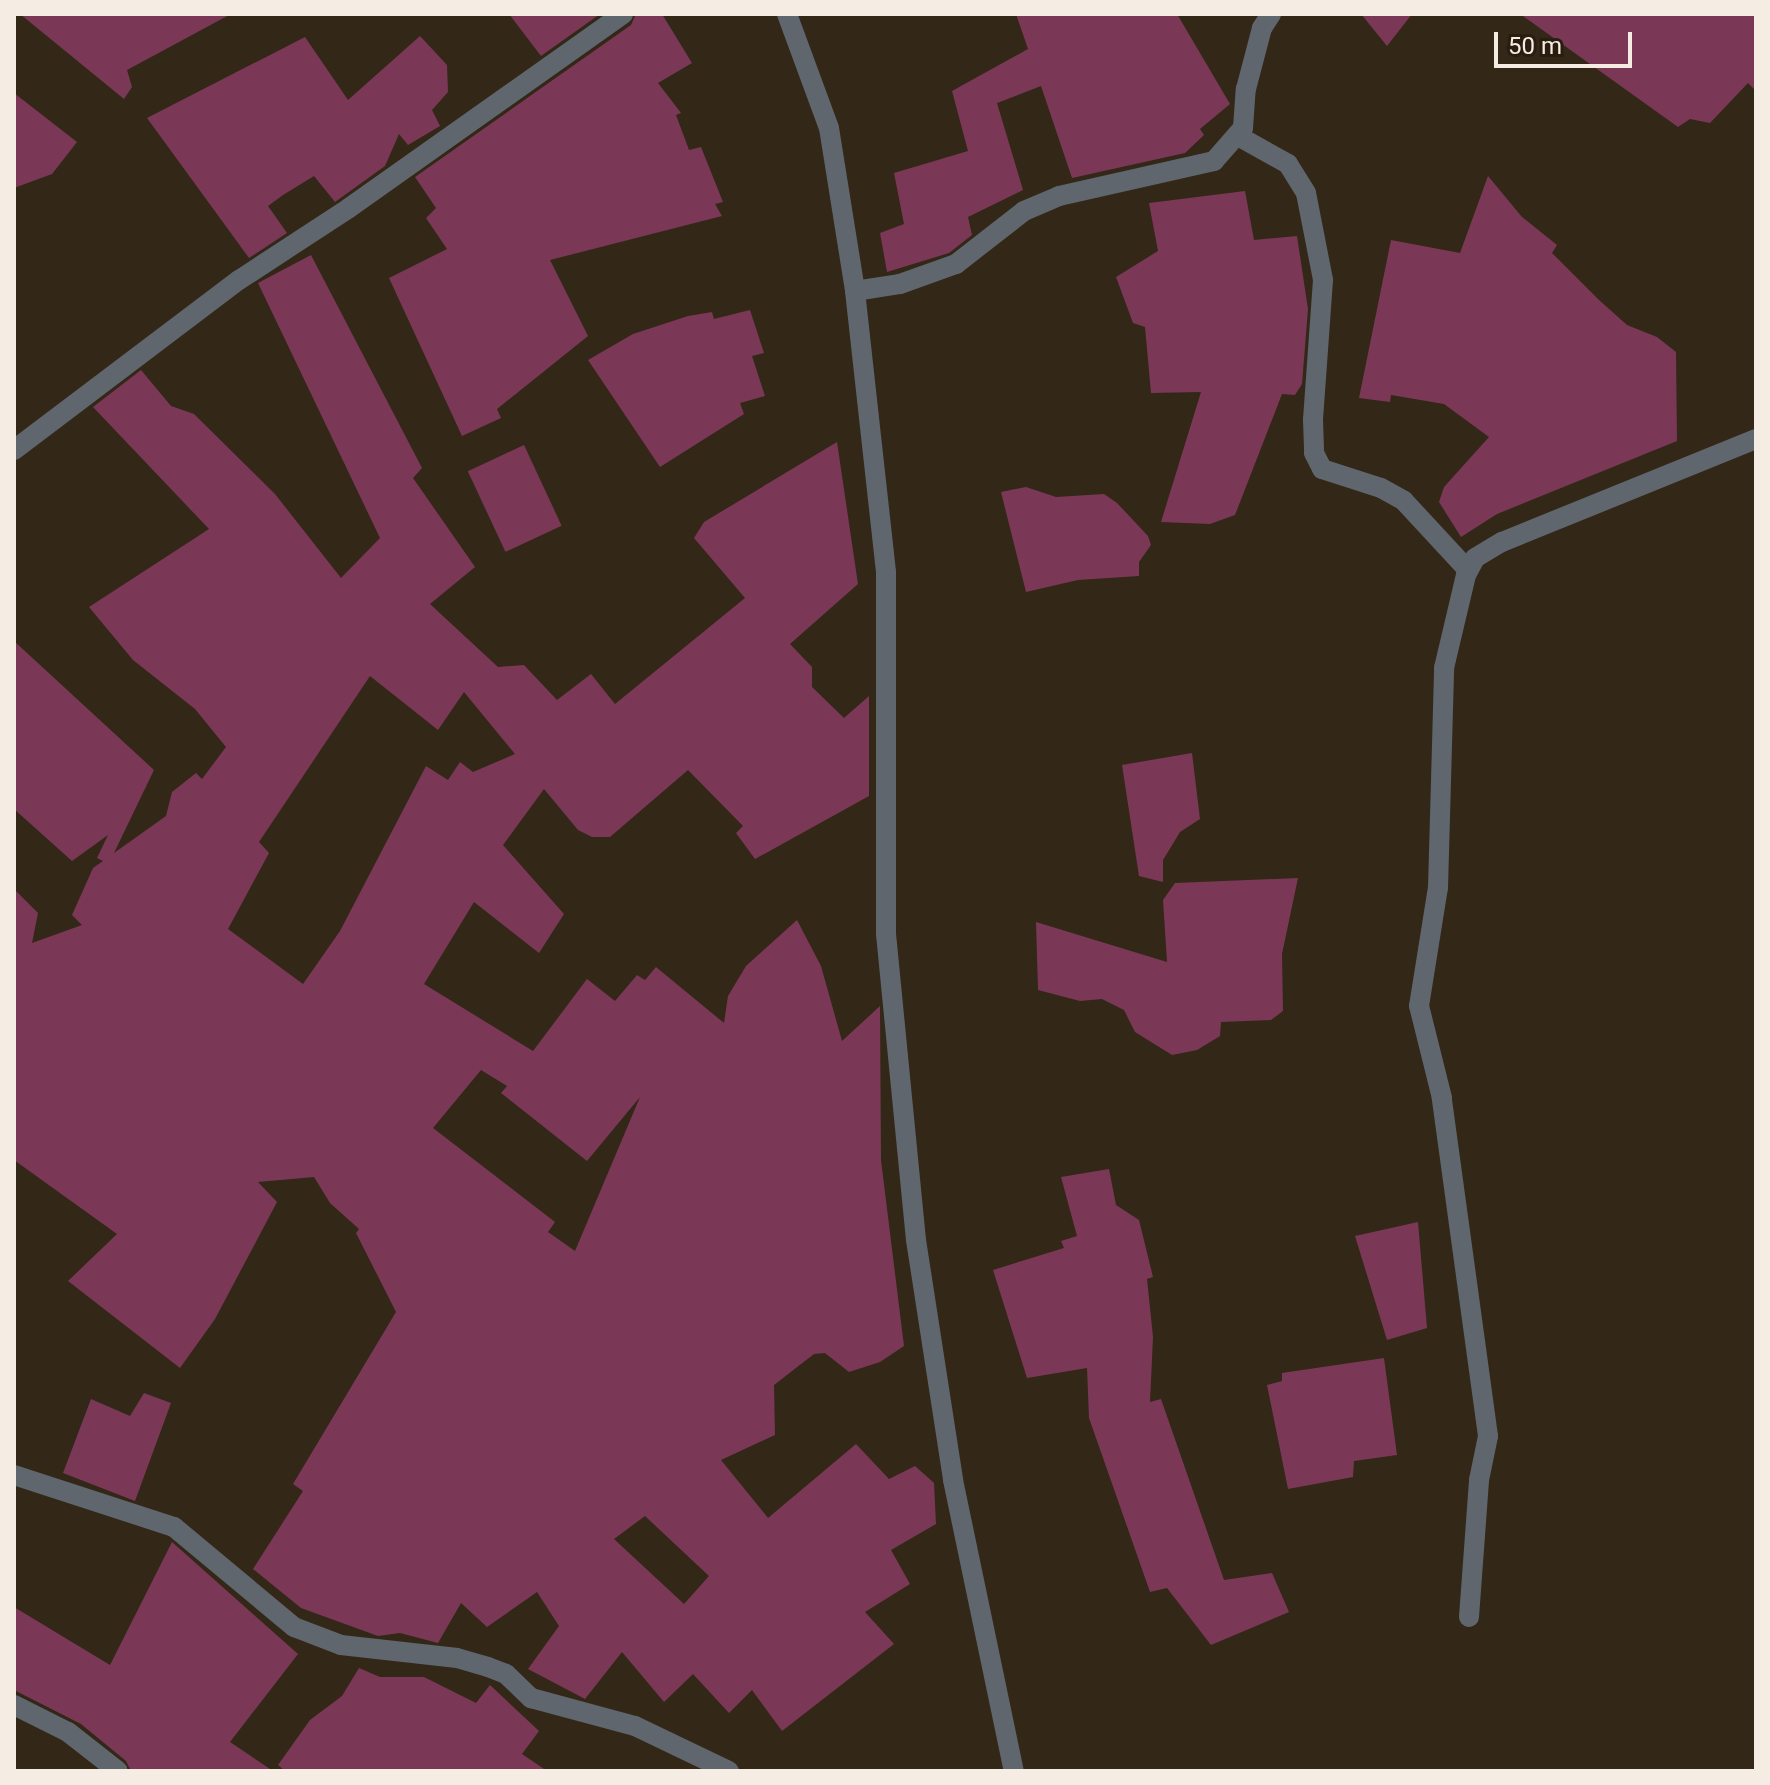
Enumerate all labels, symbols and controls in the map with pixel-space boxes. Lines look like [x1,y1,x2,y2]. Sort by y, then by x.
scale bar [1498,16,1636,66]
text: 50 m [1508,32,1562,60]

